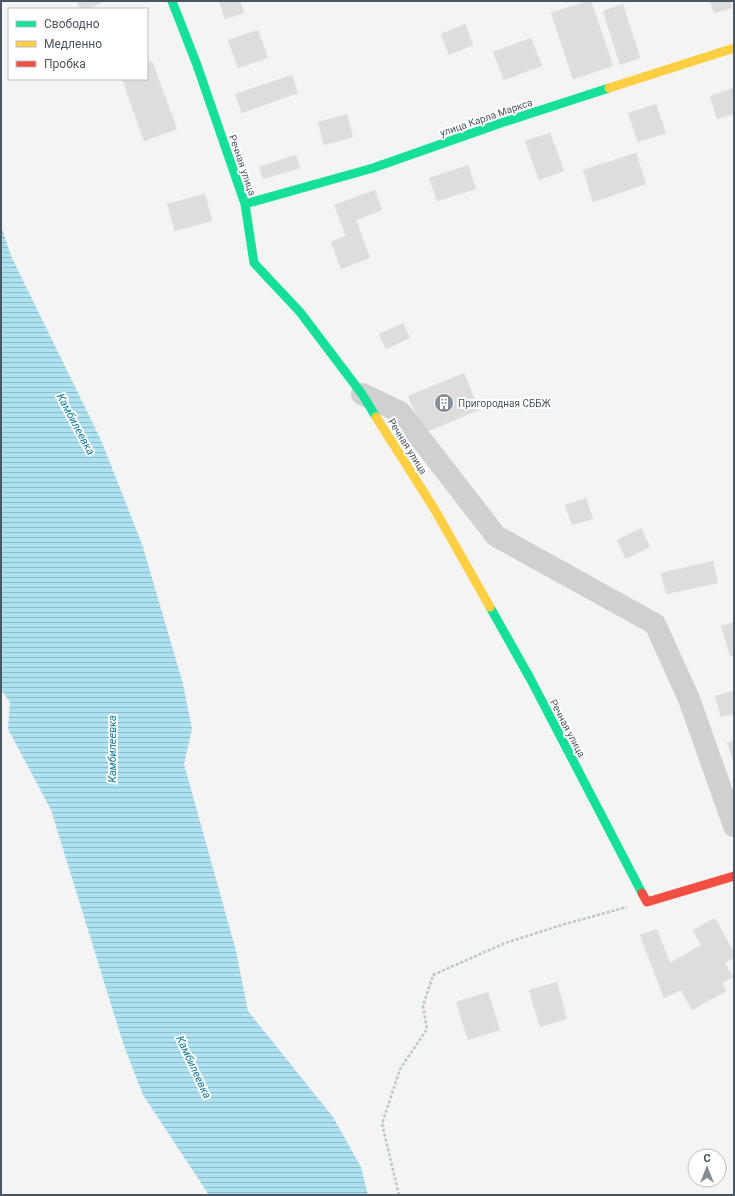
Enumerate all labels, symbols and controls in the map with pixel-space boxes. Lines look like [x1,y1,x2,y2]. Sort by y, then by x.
legend [8,8,148,80]
text: Свободно [44,17,100,31]
text: Медленно [44,37,102,51]
text: Пробка [44,57,86,71]
street label: улица Карла Маркса [439,97,534,138]
street label: Речная улица [227,133,258,197]
water label: Камбилеевка [54,391,97,457]
building icon: Пригородная СББЖ [433,392,455,414]
place label: Пригородная СББЖ [458,398,552,409]
street label: Речная улица [386,416,429,476]
street label: Речная улица [548,698,587,759]
water label: Камбилеевка [106,715,119,783]
water label: Камбилеевка [173,1034,214,1101]
north arrow [687,1148,727,1188]
text: С [703,1152,711,1165]

